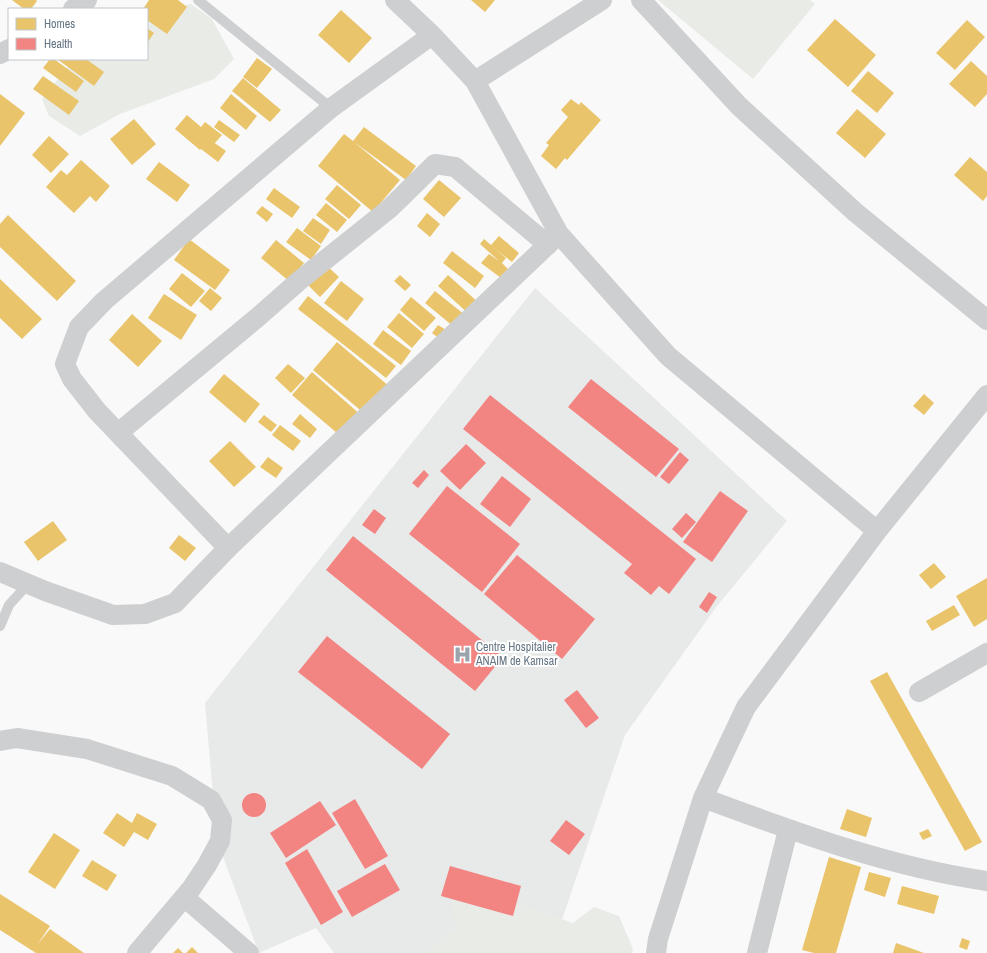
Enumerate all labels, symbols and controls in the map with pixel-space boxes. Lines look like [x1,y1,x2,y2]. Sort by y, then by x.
legend [8,8,148,60]
text: Homes [44,16,75,32]
text: Health [44,36,72,52]
place label: Centre Hospitalier ANAIM de Kamsar [475,639,558,669]
hospital icon: Centre Hospitalier ANAIM de Kamsar [453,644,473,664]

